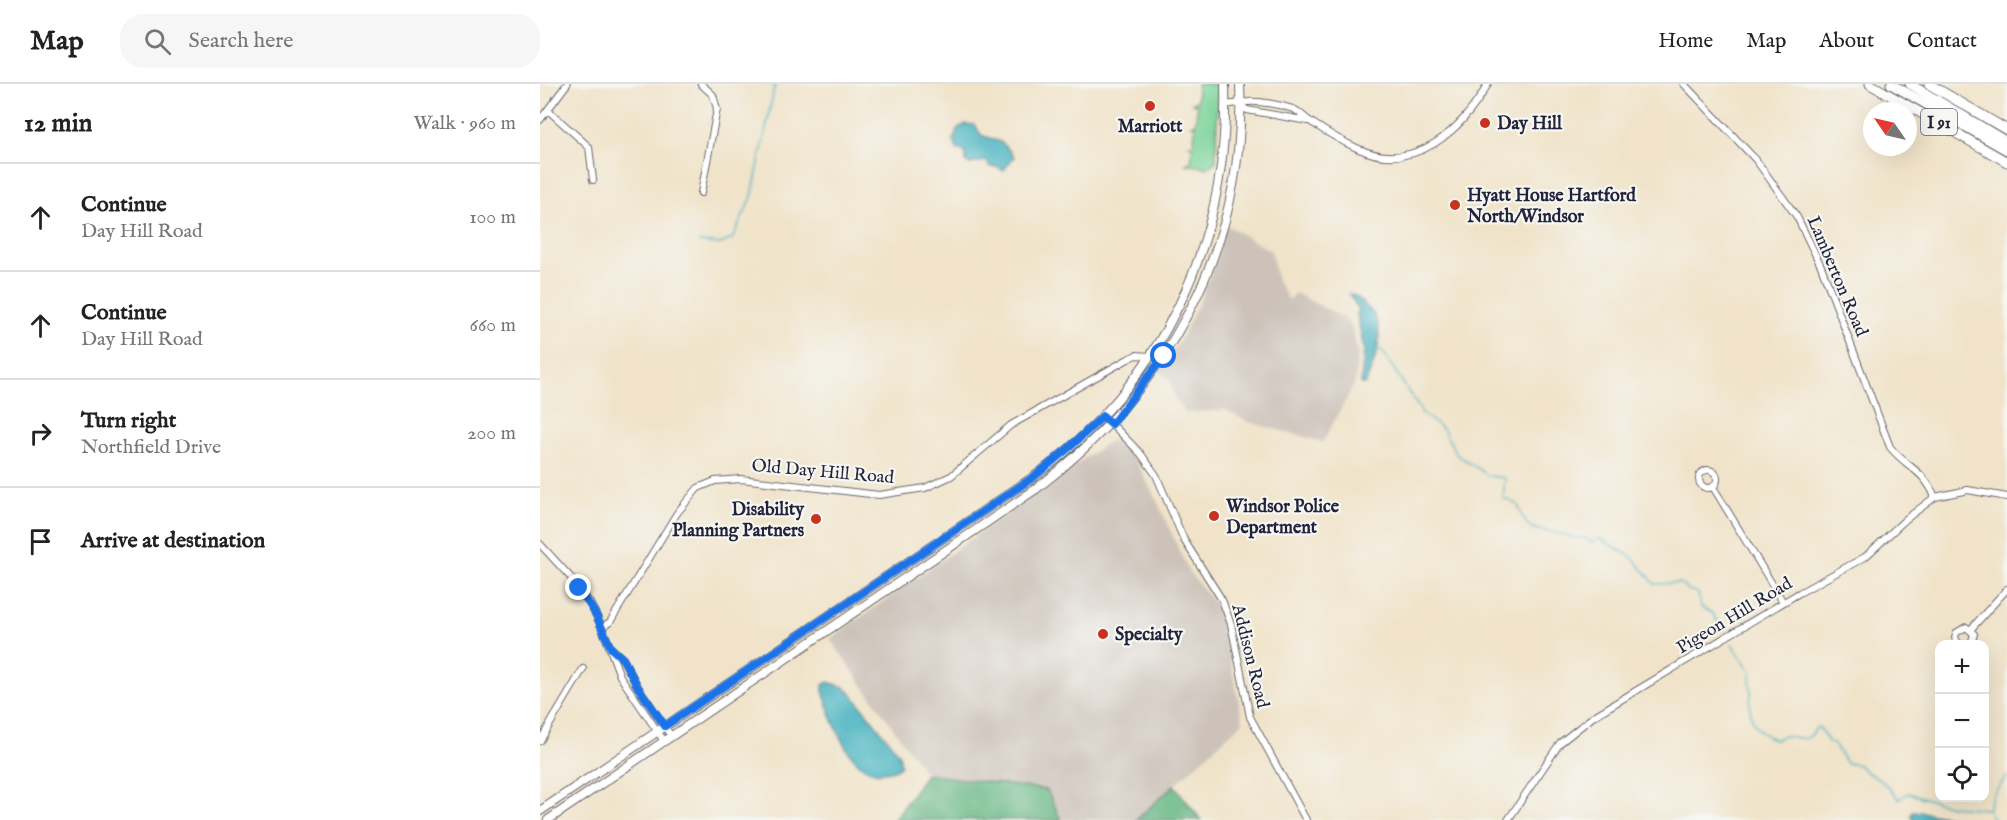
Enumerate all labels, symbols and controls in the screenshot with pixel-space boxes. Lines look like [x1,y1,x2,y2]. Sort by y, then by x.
search box [120,14,540,68]
text: Map [30,24,84,59]
icon: search [141,25,174,58]
text: Search here [189,27,293,55]
text: Home [1658,28,1713,55]
text: Map [1746,28,1786,55]
text: About [1819,28,1874,55]
text: Contact [1907,28,1977,55]
marker: Marriott [1143,99,1157,113]
north arrow [1863,102,1917,156]
text: 12 min [24,107,92,140]
road number: I 91 [1921,109,1957,135]
text: Walk · 960 m [413,111,516,136]
place label: Day Hill [1497,113,1563,136]
place label: Marriott [1118,116,1183,139]
marker: Day Hill [1478,116,1492,130]
place label: Hyatt House Hartford North/Windsor [1466,185,1636,229]
text: Continue [81,191,167,219]
marker: Hyatt House Hartford North/Windsor [1448,198,1462,212]
icon: ahead [24,201,57,234]
text: 100 m [469,205,516,230]
street label: Lamberton Road [1801,213,1873,341]
text: Day Hill Road [81,219,203,244]
text: Continue [81,299,167,327]
icon: ahead [24,309,57,342]
text: 660 m [469,313,516,338]
text: Day Hill Road [81,327,203,352]
route start [1150,342,1176,368]
text: Turn right [81,407,176,435]
icon: right [24,417,57,450]
text: 200 m [467,421,516,446]
text: Northfield Drive [81,435,221,460]
street label: Old Day Hill Road [751,455,895,490]
place label: Windsor Police Department [1225,496,1340,540]
place label: Disability Planning Partners [672,499,805,543]
marker: Windsor Police Department [1207,509,1221,523]
marker: Disability Planning Partners [809,512,823,526]
icon: arrive [24,525,57,558]
text: Arrive at destination [81,527,265,555]
street label: Pigeon Hill Road [1673,572,1797,660]
route end [565,574,591,600]
street label: Addison Road [1225,601,1274,711]
place label: Specialty [1115,624,1184,647]
marker: Specialty [1096,627,1110,641]
map controls [1935,640,1989,802]
button: + [1935,640,1989,694]
button: − [1935,694,1989,748]
button: locate [1935,748,1989,802]

